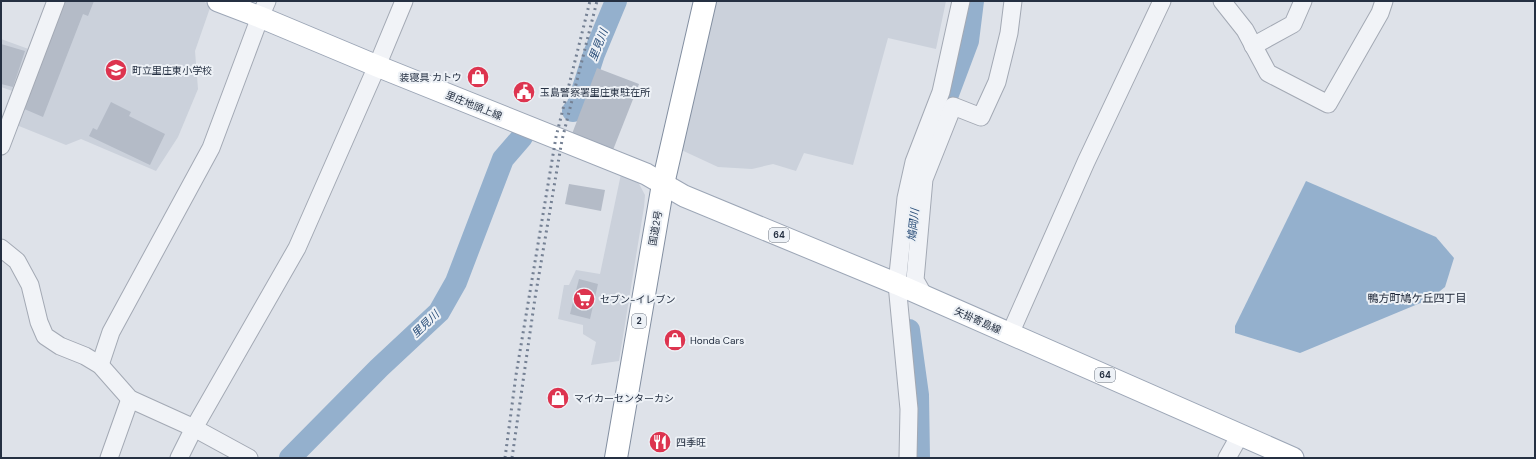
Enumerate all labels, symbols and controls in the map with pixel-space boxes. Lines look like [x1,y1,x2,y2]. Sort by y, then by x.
water label: 里見川 [586,26,611,63]
school or university icon: 町立里庄東小学校 [103,57,129,83]
place label: 町立里庄東小学校 [132,64,212,77]
shop icon: 装寝具 カトウ [465,64,491,90]
place label: 装寝具 カトウ [399,71,462,84]
public building icon: 玉島警察署里庄東駐在所 [511,79,537,105]
place label: 玉島警察署里庄東駐在所 [540,86,650,99]
street label: 里庄地頭上線 [444,88,504,123]
water label: 鳩岡川 [904,207,922,242]
street label: 国道2号 [646,209,665,247]
road number: 64 [769,228,789,242]
supermarket icon: セブン-イレブン [571,286,597,312]
district label: 鴨方町鳩ケ丘四丁目 [1368,291,1467,305]
place label: セブン-イレブン [600,293,675,306]
street label: 矢掛寄島線 [952,304,1003,337]
water label: 里見川 [408,307,442,340]
road number: 2 [632,314,646,328]
shop icon: Honda Cars [662,327,688,353]
place label: Honda Cars [690,334,744,347]
road number: 64 [1095,368,1115,382]
shop icon: マイカーセンターカシ [545,385,571,411]
place label: マイカーセンターカシ [574,392,674,405]
restaurant icon: 四季旺 [647,429,673,455]
place label: 四季旺 [676,436,706,449]

